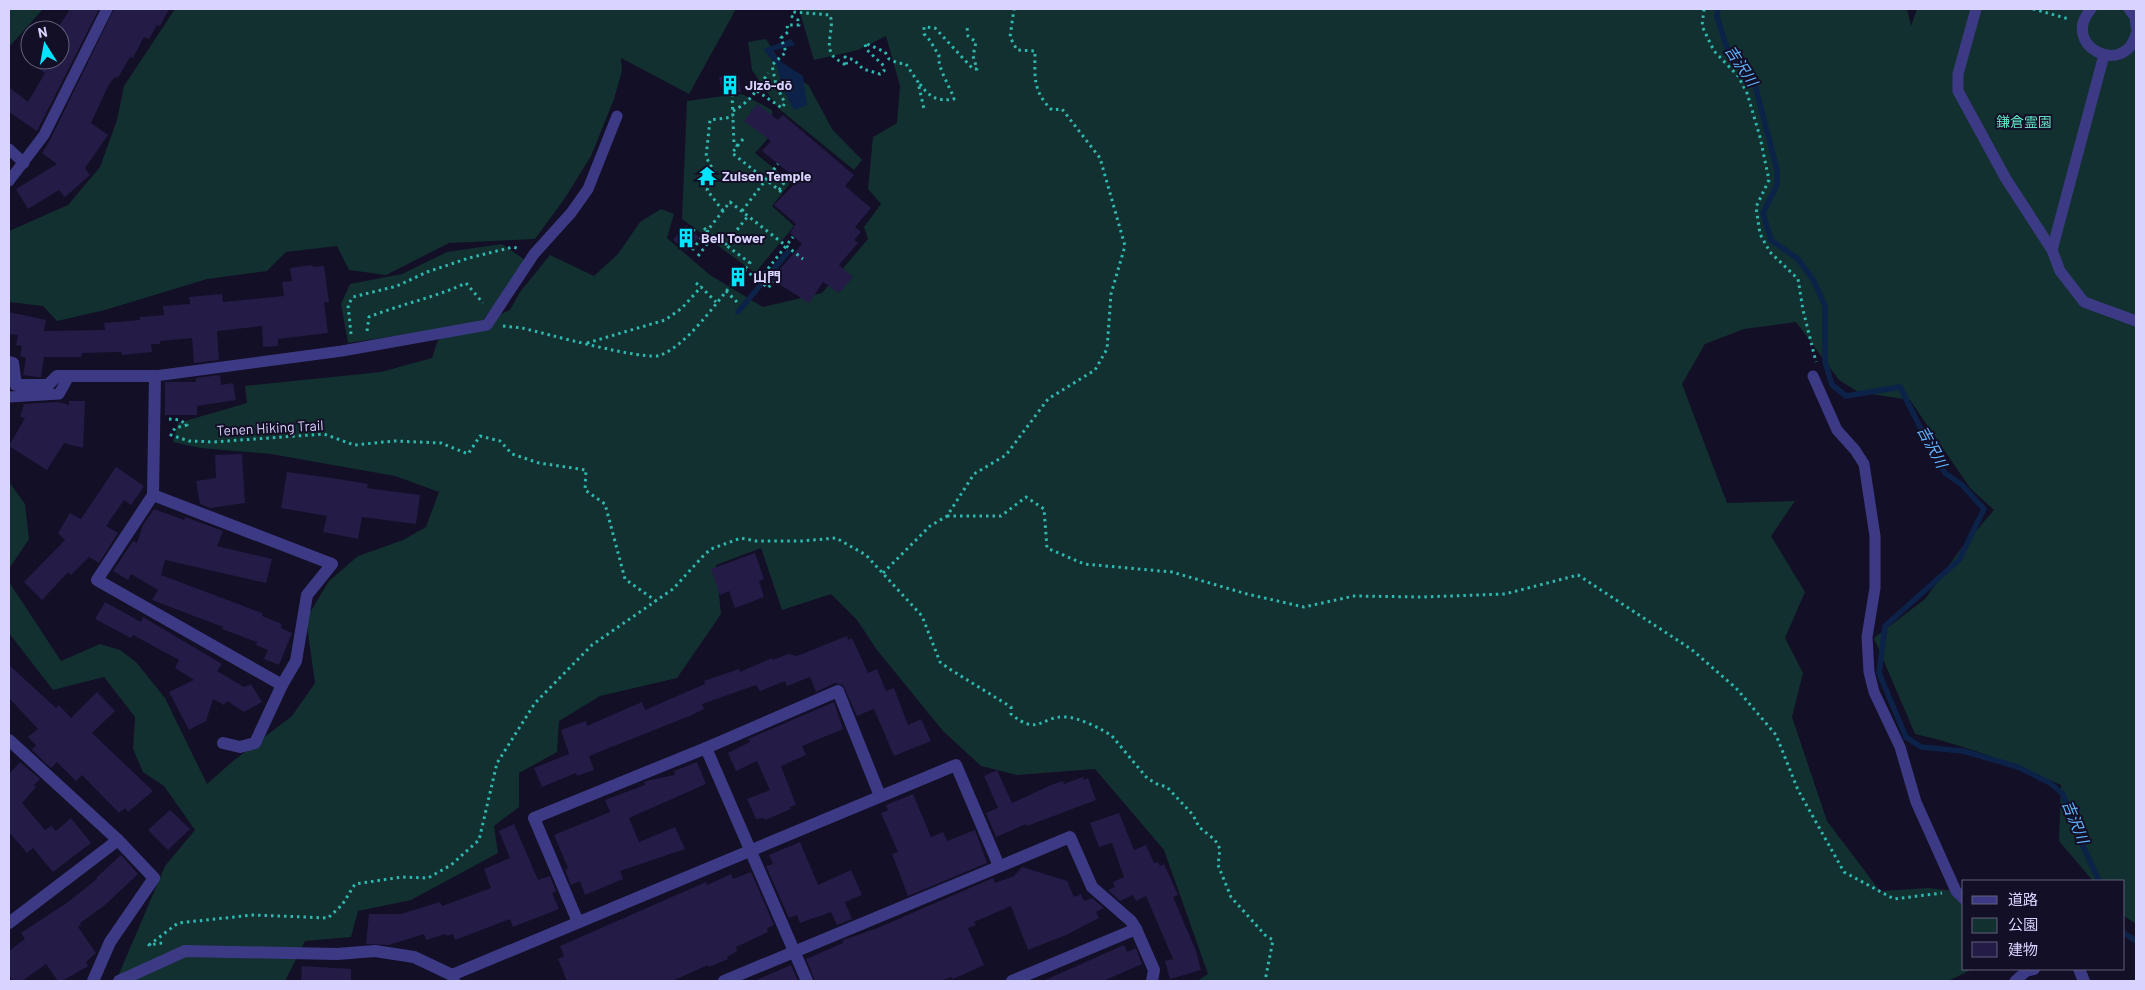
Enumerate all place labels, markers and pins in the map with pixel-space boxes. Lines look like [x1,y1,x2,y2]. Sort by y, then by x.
building icon: Jizō-dō [719,74,741,96]
place label: Jizō-dō [745,76,793,93]
temple icon: Zuisen Temple [696,165,718,187]
place label: Zuisen Temple [722,167,812,184]
building icon: Bell Tower [675,227,697,249]
place label: Bell Tower [701,229,766,246]
building icon: 山門 [727,266,749,288]
place label: 山門 [753,268,781,285]

